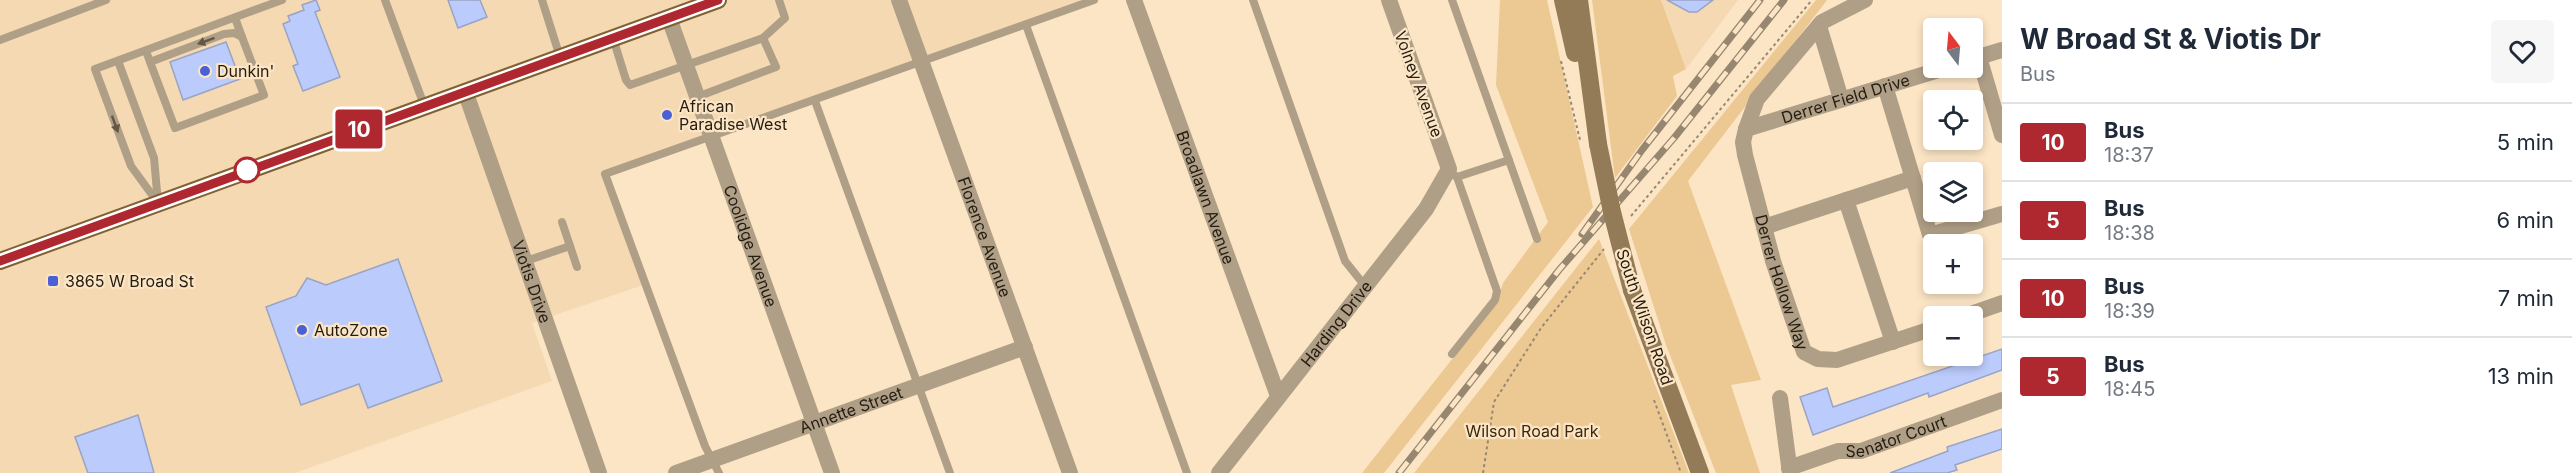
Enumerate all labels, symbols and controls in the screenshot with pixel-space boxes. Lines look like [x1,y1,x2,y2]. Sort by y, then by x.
north arrow [1923,18,1983,78]
map controls [1923,18,1983,366]
button: heart [2491,20,2554,83]
text: W Broad St & Viotis Dr [2020,22,2321,56]
street label: Volney Avenue [1390,28,1448,140]
one-way arrow [197,37,215,47]
place label: Dunkin' [217,61,274,81]
text: Bus [2020,62,2055,86]
marker: Dunkin' [198,64,212,78]
street label: Derrer Field Drive [1779,69,1912,128]
button: locate [1923,90,1983,150]
place label: African Paradise West [679,96,787,134]
marker: African Paradise West [660,108,674,122]
line badge: 10 [332,110,386,148]
one-way arrow [111,115,121,133]
text: 10 [347,117,371,142]
text: Bus [2104,117,2145,143]
street label: Broadlawn Avenue [1172,128,1239,267]
text: 5 min [2497,129,2554,155]
text: 10 [2041,130,2065,155]
text: 18:37 [2104,143,2154,167]
unlabelled marker [234,157,260,183]
button: layers [1923,162,1983,222]
street label: Florence Avenue [954,174,1016,300]
street label: Coolidge Avenue [720,182,782,310]
text: Bus [2104,195,2145,221]
text: 6 min [2497,207,2554,233]
text: 5 [2046,208,2060,233]
street label: Derrer Hollow Way [1751,212,1813,353]
text: 18:38 [2104,221,2155,245]
button: + [1923,234,1983,294]
street label: Viotis Drive [508,238,556,326]
street label: South Wilson Road [1612,246,1678,388]
place label: 3865 W Broad St [65,271,194,291]
text: Bus [2104,273,2145,299]
marker: 3865 W Broad St [46,274,60,288]
street label: Harding Drive [1296,276,1376,370]
text: 7 min [2498,285,2554,311]
text: 10 [2041,286,2065,311]
text: 18:39 [2104,299,2155,323]
button: − [1923,306,1983,366]
place label: AutoZone [314,320,388,340]
marker: AutoZone [295,323,309,337]
text: Bus [2104,351,2145,377]
text: 13 min [2488,363,2554,389]
text: 5 [2046,364,2060,389]
text: 18:45 [2104,377,2155,401]
street label: Annette Street [797,382,905,438]
street label: Senator Court [1845,411,1949,461]
park label: Wilson Road Park [1466,421,1599,441]

